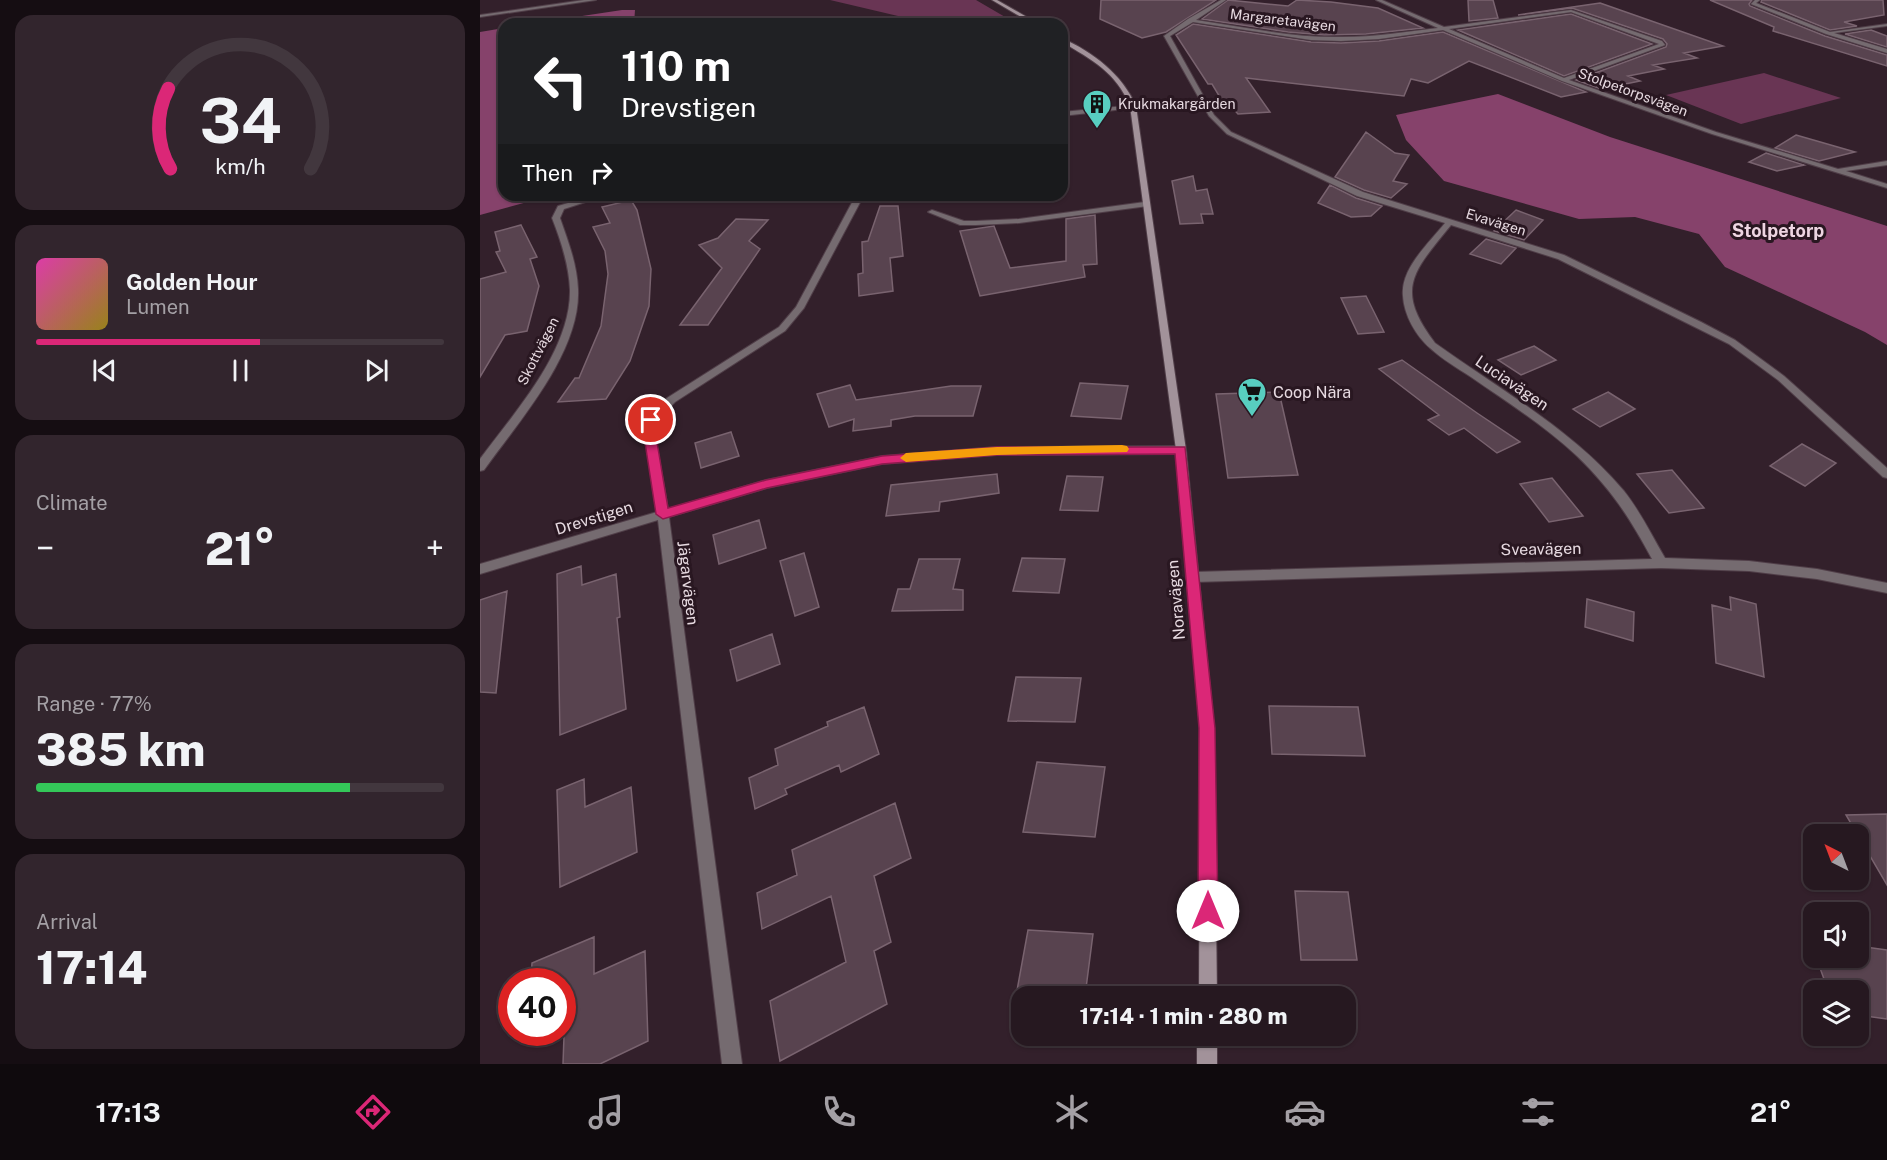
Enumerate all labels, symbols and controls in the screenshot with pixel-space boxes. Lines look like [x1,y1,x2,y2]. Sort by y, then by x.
street label: Margaretavägen [1229,6,1337,34]
text: 110 m [621,41,731,90]
icon: left [522,42,600,120]
street label: Stolpetorpsvägen [1576,65,1690,119]
text: 34 [199,85,281,158]
building icon: Krukmakargården [1081,88,1113,130]
text: Drevstigen [621,91,756,123]
place label: Krukmakargården [1118,96,1236,112]
text: km/h [215,155,265,180]
icon: right [585,156,618,189]
text: Then [522,160,573,186]
street label: Evavägen [1464,205,1528,239]
district label: Stolpetorp [1732,220,1824,241]
text: Golden Hour [126,269,257,295]
text: Lumen [126,295,190,319]
street label: Skottvägen [514,314,562,388]
street label: Luciavägen [1472,352,1552,414]
icon: previous [88,354,121,387]
icon: pause [224,354,257,387]
icon: next [360,354,393,387]
supermarket icon: Coop Nära [1236,376,1268,418]
place label: Coop Nära [1273,383,1351,402]
pin [625,394,676,445]
icon: arrive [634,403,667,436]
text: Climate [36,491,108,515]
street label: Drevstigen [553,497,635,539]
text: 21° [205,522,275,575]
text: − [36,529,54,567]
text: + [426,529,444,567]
street label: Sveavägen [1500,539,1582,559]
street label: Jägarvägen [673,540,703,626]
street label: Noravägen [1163,559,1189,641]
text: Range · 77% [36,692,152,716]
text: 385 km [36,723,206,776]
north arrow [1803,824,1869,890]
map controls [1803,824,1869,1046]
position arrow [1176,879,1240,943]
button: sound [1803,902,1869,968]
text: Arrival [36,910,98,934]
text: 17:14 [36,941,147,994]
speed limit sign: 40 [498,968,576,1046]
button: layers [1803,980,1869,1046]
text: 17:14 · 1 min · 280 m [1080,1003,1287,1029]
icon: directions [352,1091,394,1133]
icon: music [585,1091,627,1133]
icon: phone [818,1091,860,1133]
icon: climate [1051,1091,1093,1133]
icon: car [1284,1091,1326,1133]
icon: filters [1517,1091,1559,1133]
text: 17:13 [96,1096,161,1128]
text: 21° [1750,1096,1791,1128]

